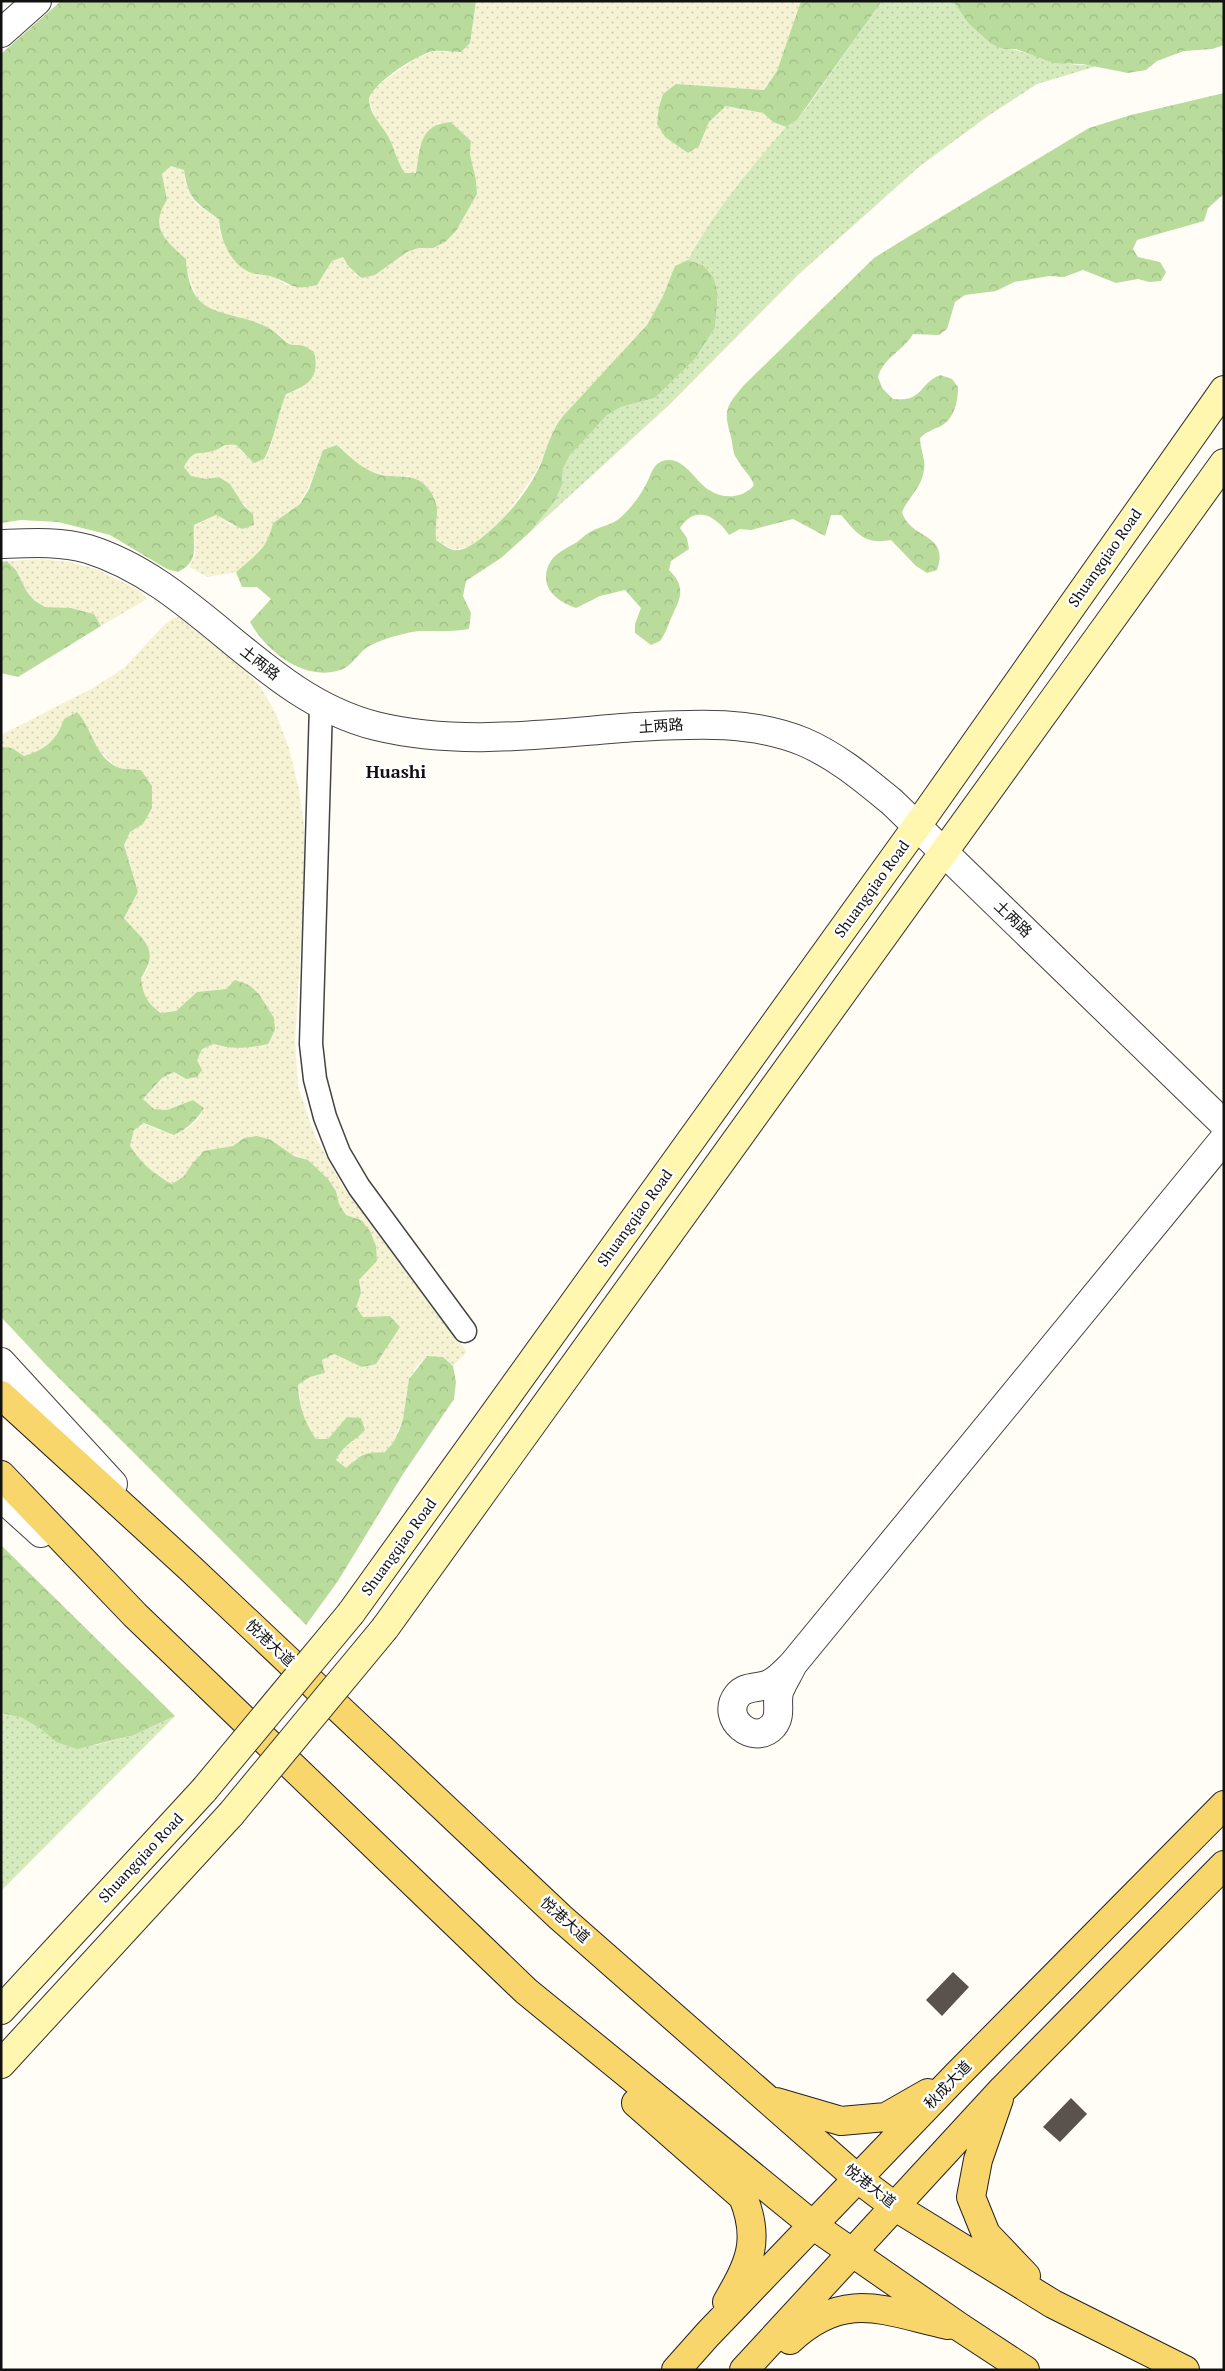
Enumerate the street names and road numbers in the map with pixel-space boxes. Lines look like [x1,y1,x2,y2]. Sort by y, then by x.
street label: Shuangqiao Road [1063,504,1146,610]
street label: 土两路 [237,640,285,684]
street label: 土两路 [638,713,684,737]
street label: Shuangqiao Road [829,836,913,941]
street label: 土两路 [991,895,1037,941]
street label: Shuangqiao Road [592,1165,676,1270]
street label: Shuangqiao Road [356,1494,440,1599]
street label: 悦港大道 [242,1614,299,1670]
street label: Shuangqiao Road [94,1808,187,1906]
street label: 悦港大道 [537,1892,595,1947]
street label: 秋成大道 [919,2056,975,2113]
street label: 悦港大道 [841,2159,900,2212]

